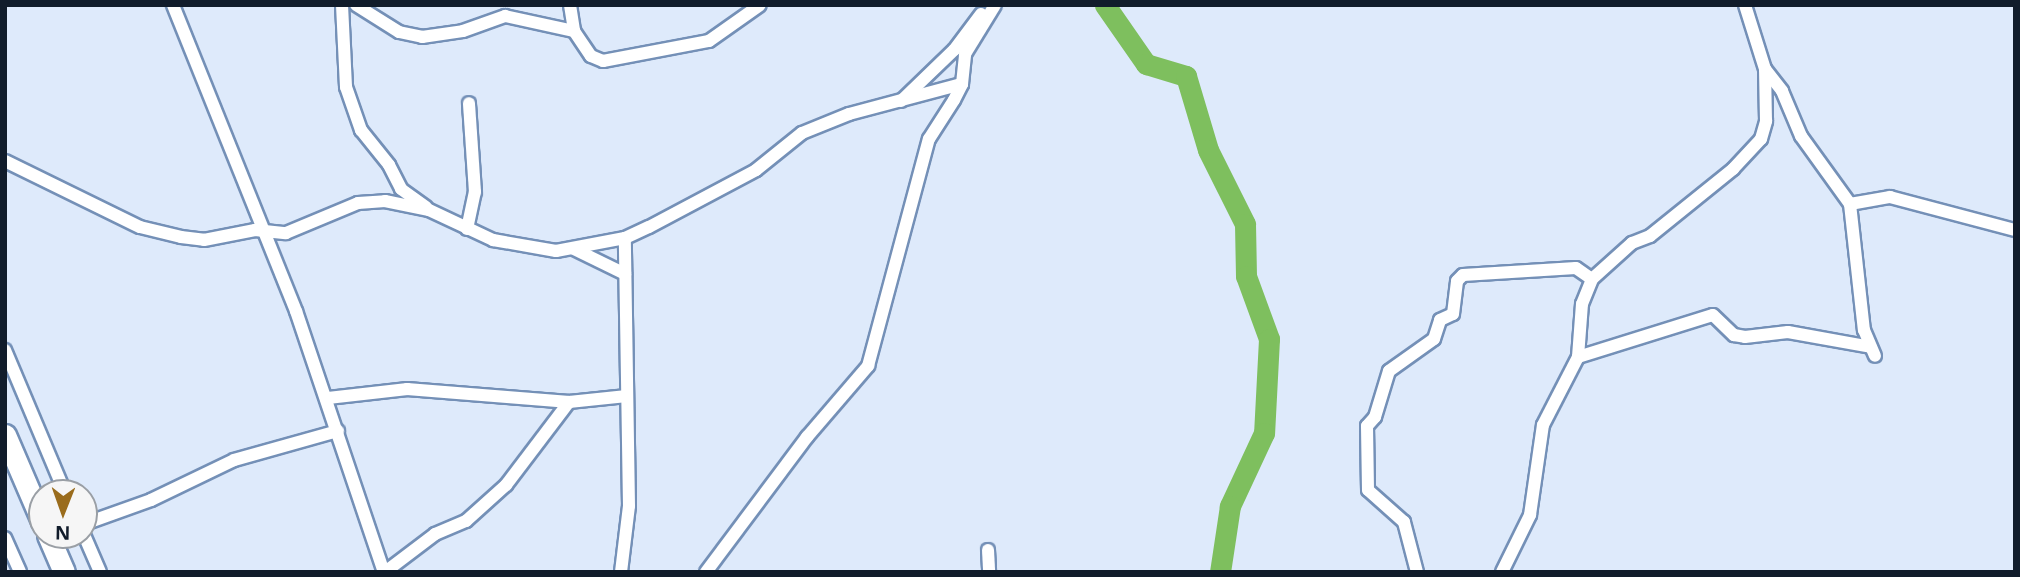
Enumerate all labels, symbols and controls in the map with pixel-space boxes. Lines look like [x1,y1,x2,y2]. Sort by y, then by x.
north arrow [28,479,98,549]
text: N [55,520,71,546]

